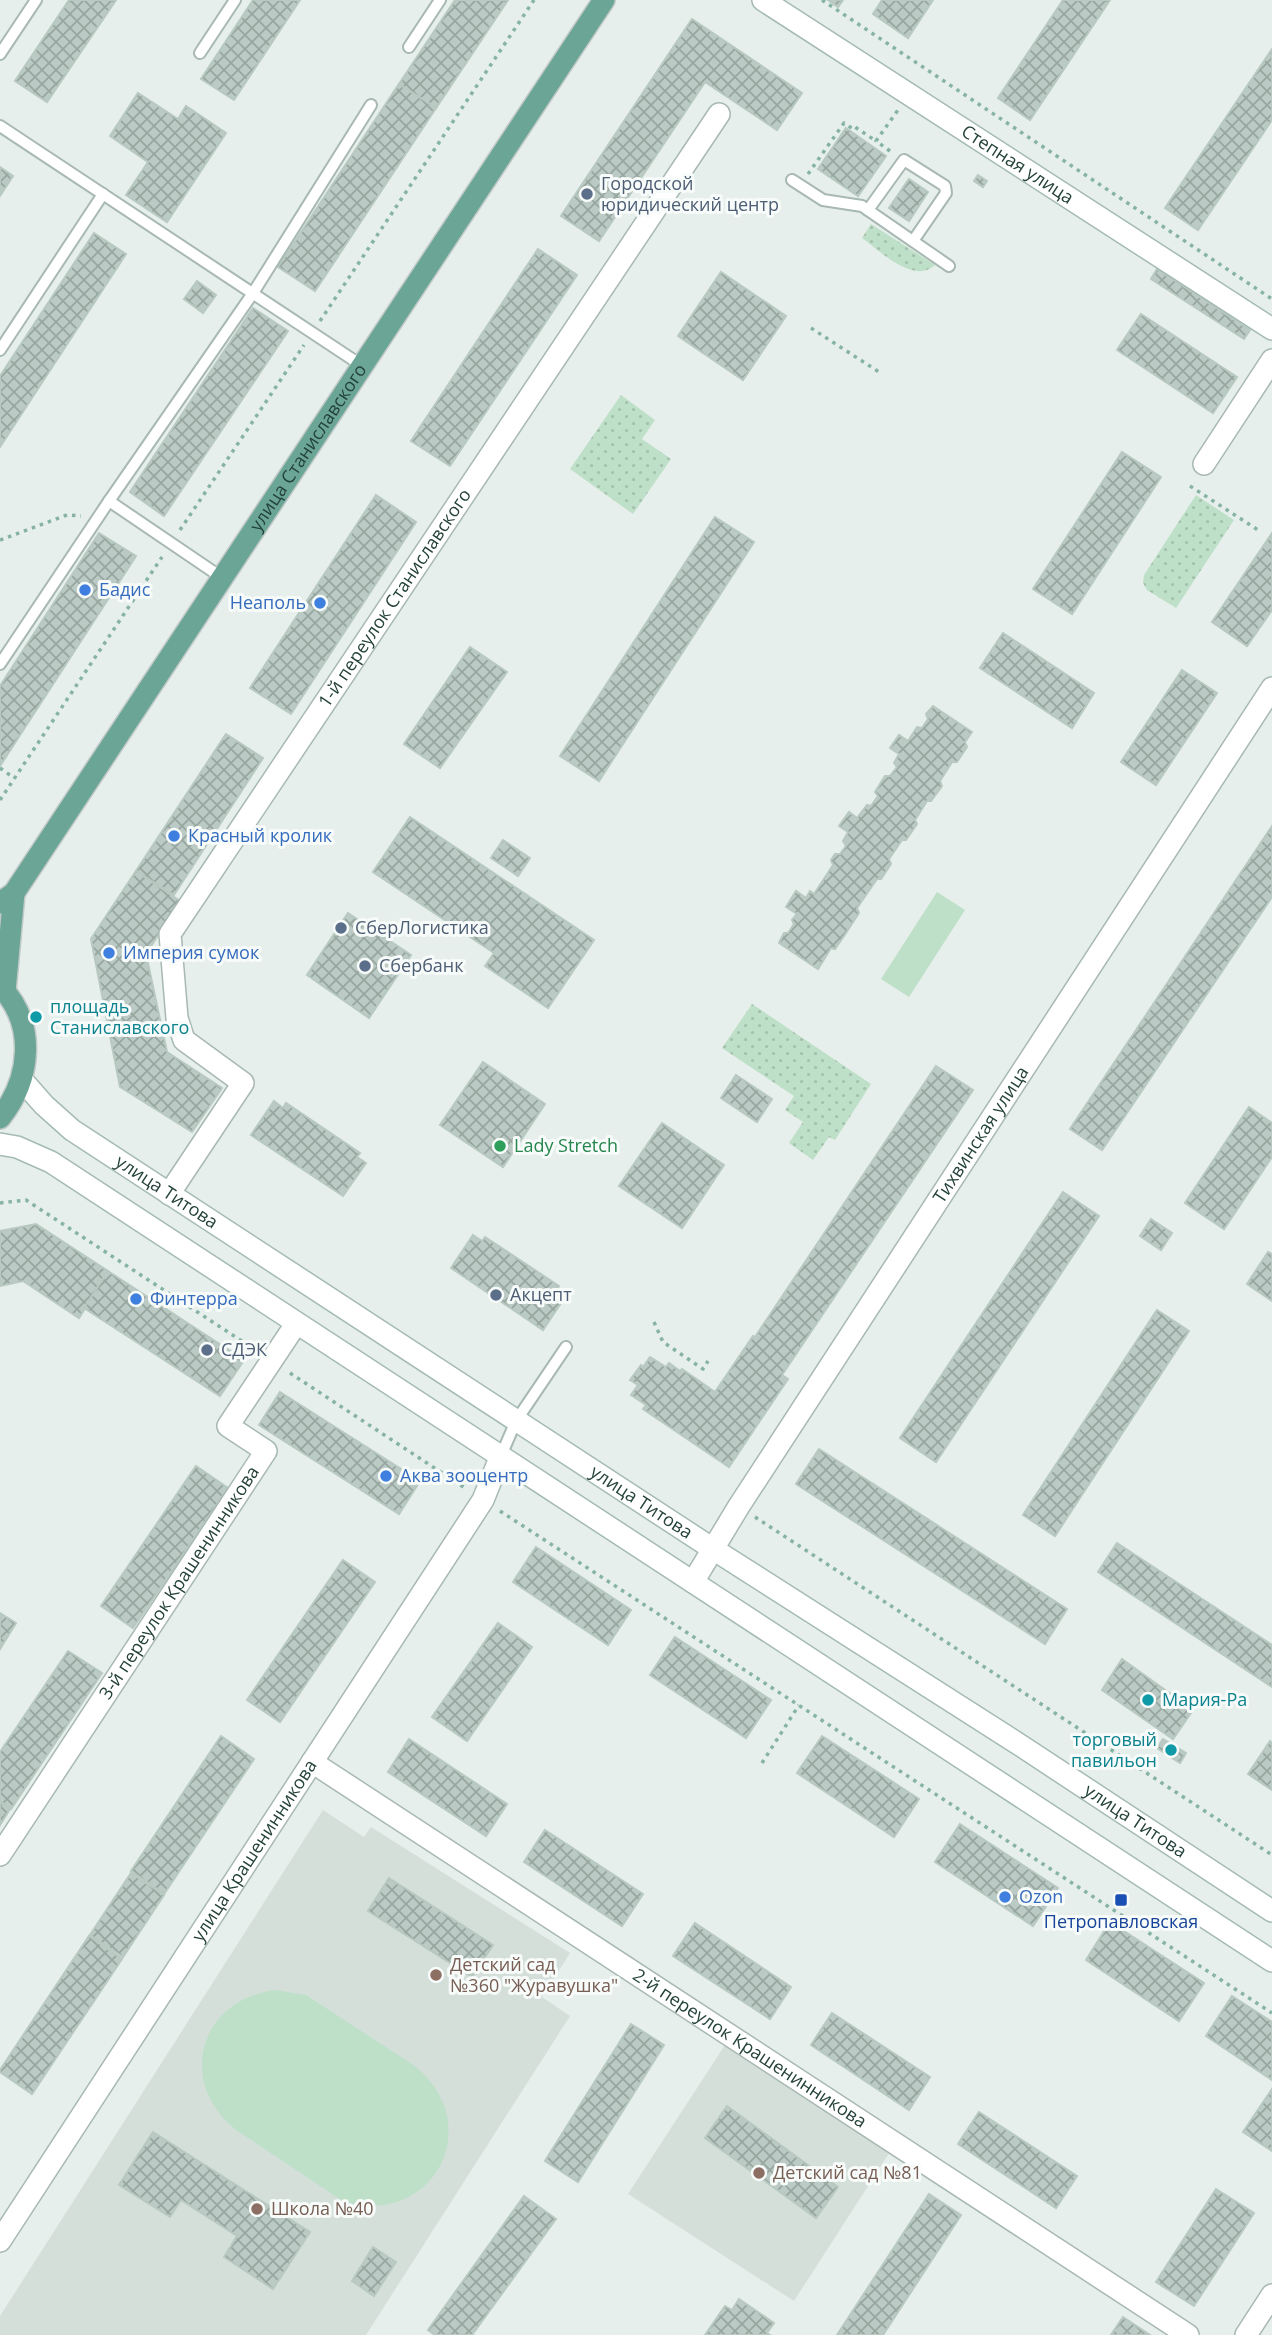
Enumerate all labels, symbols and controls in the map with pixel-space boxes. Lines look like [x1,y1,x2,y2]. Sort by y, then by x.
street label: Степная улица [957,118,1079,209]
place label: Городской юридический центр [601,171,779,216]
marker: Городской юридический центр [579,186,595,202]
street label: улица Станиславского [243,359,371,536]
street label: 1-й переулок Станиславского [312,484,476,711]
place label: Бадис [99,577,151,601]
marker: Бадис [77,582,93,598]
place label: Неаполь [230,590,306,614]
marker: Неаполь [312,595,328,611]
place label: Красный кролик [188,823,333,847]
marker: Красный кролик [166,828,182,844]
place label: СберЛогистика [355,915,489,939]
marker: СберЛогистика [333,920,349,936]
place label: Империя сумок [123,940,260,964]
marker: Империя сумок [101,945,117,961]
place label: Сбербанк [379,953,464,977]
marker: Сбербанк [357,958,373,974]
place label: площадь Станиславского [50,994,189,1039]
marker: площадь Станиславского [28,1009,44,1025]
street label: Тихвинская улица [927,1061,1033,1207]
place label: Lady Stretch [514,1133,618,1157]
marker: Lady Stretch [492,1138,508,1154]
street label: улица Титова [111,1149,223,1233]
place label: Акцепт [510,1282,572,1306]
place label: Финтерра [150,1286,238,1310]
marker: Акцепт [488,1287,504,1303]
marker: Финтерра [128,1291,144,1307]
place label: СДЭК [221,1337,267,1361]
marker: СДЭК [199,1342,215,1358]
street label: улица Титова [586,1459,698,1544]
street label: 3-й переулок Крашенинникова [93,1461,264,1703]
place label: Аква зооцентр [400,1463,528,1487]
marker: Аква зооцентр [378,1468,394,1484]
place label: Мария-Ра [1162,1687,1247,1711]
marker: Мария-Ра [1140,1692,1156,1708]
place label: торговый павильон [1071,1727,1157,1772]
marker: торговый павильон [1163,1742,1179,1758]
street label: улица Крашенинникова [186,1755,322,1946]
street label: улица Титова [1080,1778,1192,1863]
place label: Ozon [1019,1884,1063,1908]
marker: Ozon [997,1889,1013,1905]
marker: Петропавловская [1113,1892,1129,1908]
place label: Петропавловская [1044,1909,1198,1933]
place label: Детский сад №360 "Журавушка" [450,1952,618,1997]
street label: 2-й переулок Крашенинникова [629,1962,872,2133]
marker: Детский сад №360 "Журавушка" [428,1967,444,1983]
place label: Детский сад №81 [773,2160,922,2184]
marker: Детский сад №81 [751,2165,767,2181]
place label: Школа №40 [271,2196,374,2220]
marker: Школа №40 [249,2201,265,2217]

